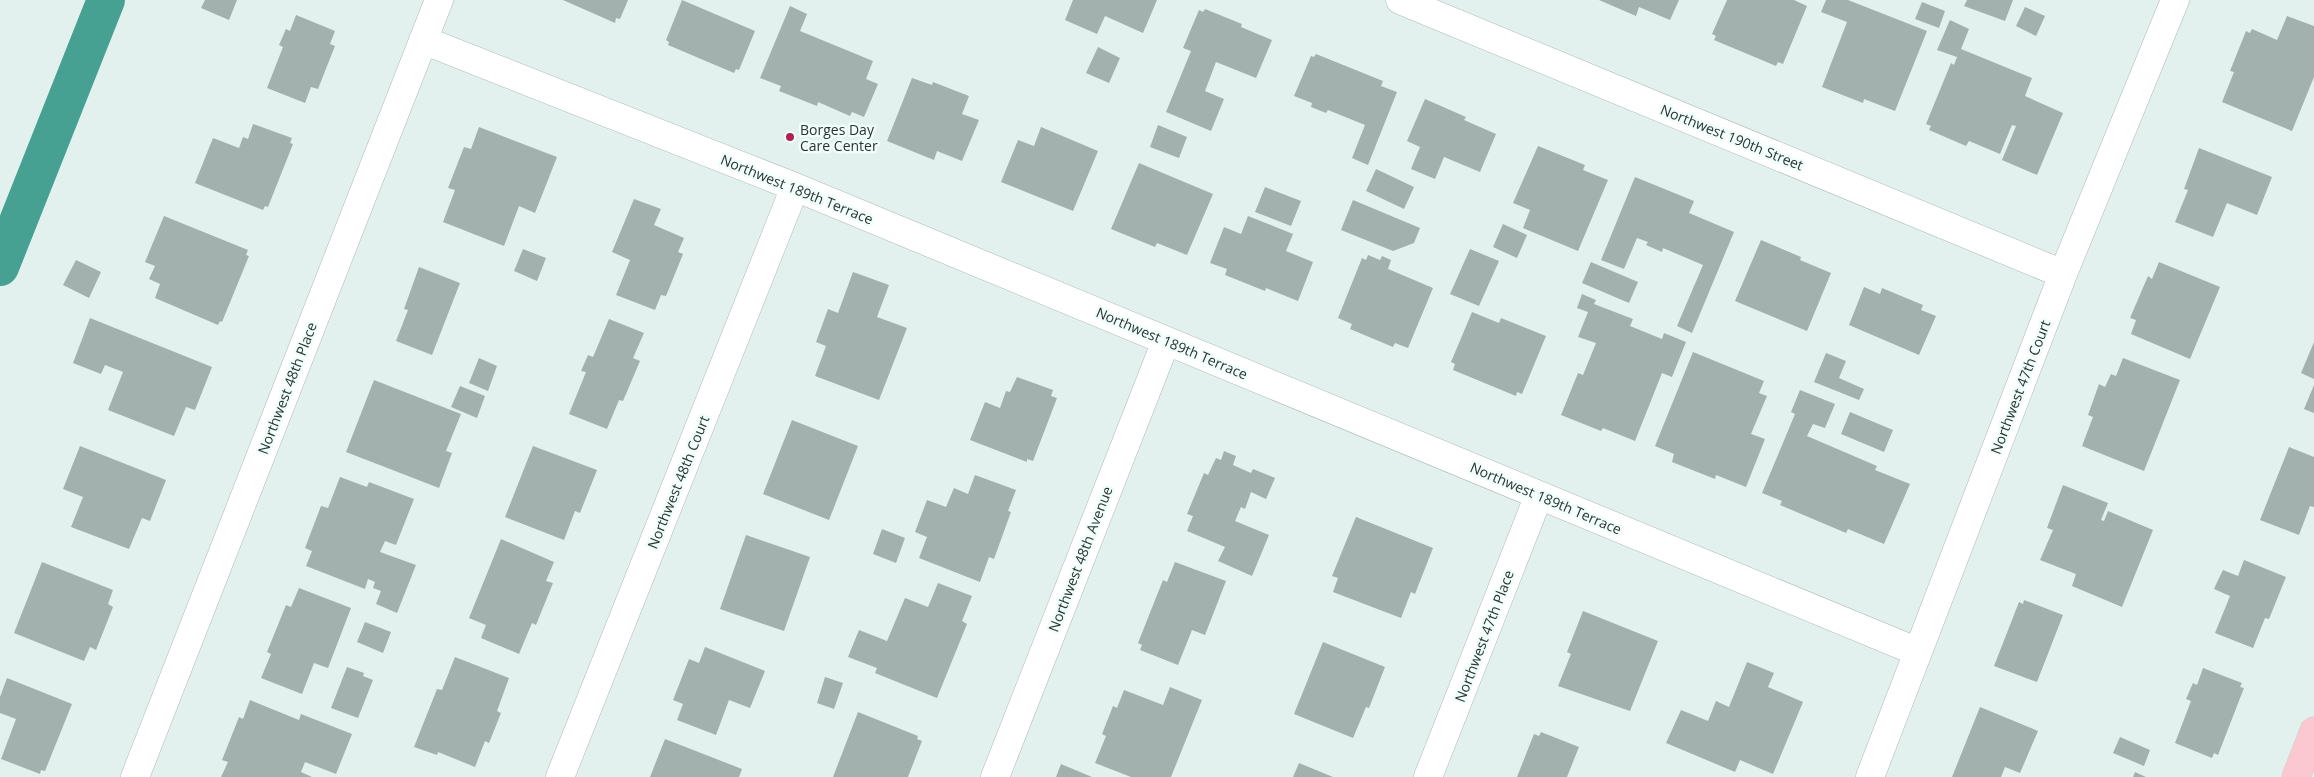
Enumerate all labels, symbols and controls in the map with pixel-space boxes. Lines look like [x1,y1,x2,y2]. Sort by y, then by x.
street label: Northwest 190th Street [1658,100,1806,174]
place label: Borges Day Care Center [800,120,878,155]
marker: Borges Day Care Center [784,131,796,143]
street label: Northwest 189th Terrace [718,150,876,228]
street label: Northwest 189th Terrace [1093,302,1251,384]
street label: Northwest 47th Court [1986,317,2054,457]
street label: Northwest 48th Place [253,319,321,457]
street label: Northwest 48th Court [643,413,713,551]
street label: Northwest 189th Terrace [1467,457,1625,539]
street label: Northwest 48th Avenue [1043,483,1117,634]
street label: Northwest 47th Place [1450,567,1518,705]

